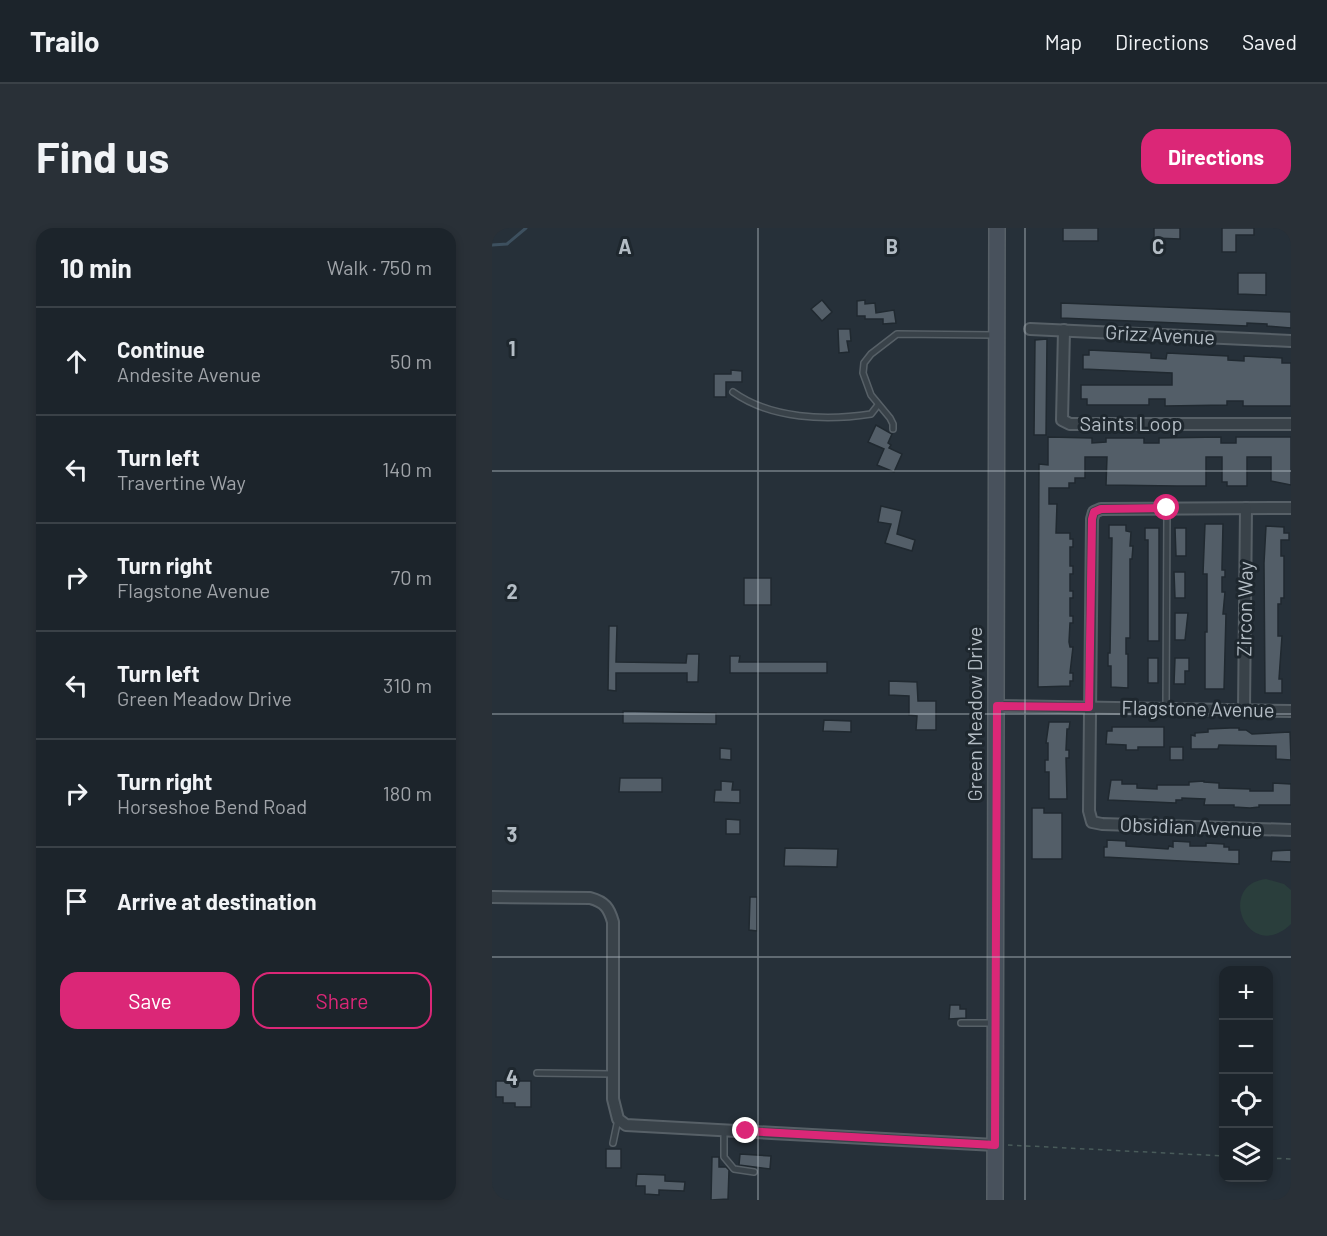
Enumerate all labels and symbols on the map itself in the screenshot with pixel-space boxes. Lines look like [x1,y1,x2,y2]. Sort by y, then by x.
text: A [618,234,632,258]
text: B [886,234,898,258]
text: C [1152,234,1164,258]
street label: Grizz Avenue [1104,319,1216,349]
text: 1 [508,336,516,360]
street label: Saints Loop [1080,411,1182,435]
route start [1153,494,1179,520]
street label: Zircon Way [1231,561,1257,657]
text: 2 [506,579,518,603]
street label: Green Meadow Drive [962,626,986,802]
street label: Flagstone Avenue [1121,695,1275,721]
street label: Obsidian Avenue [1119,812,1263,840]
text: 3 [507,822,517,846]
text: 4 [506,1065,518,1089]
route end [732,1117,758,1143]

